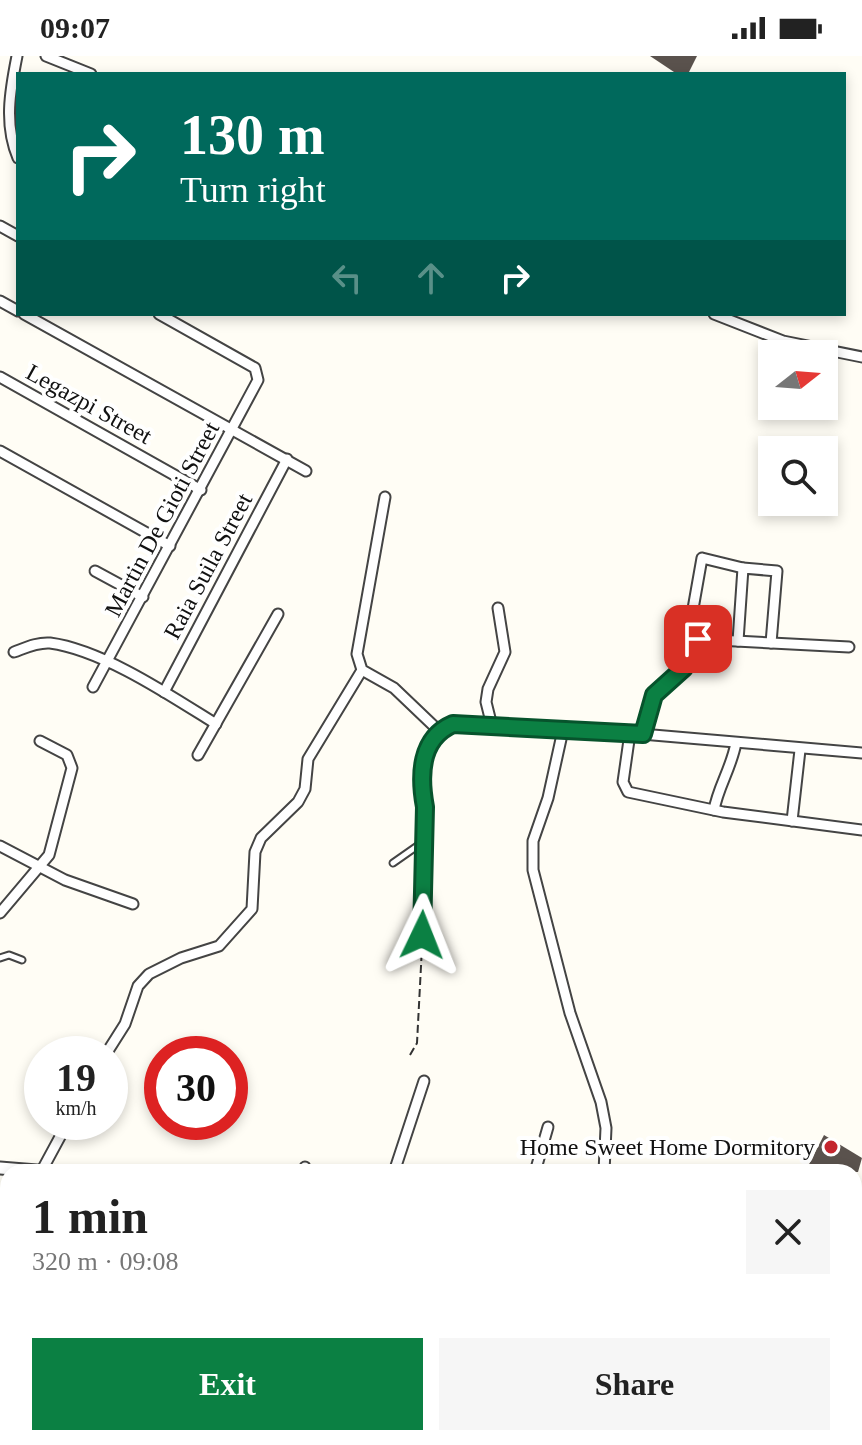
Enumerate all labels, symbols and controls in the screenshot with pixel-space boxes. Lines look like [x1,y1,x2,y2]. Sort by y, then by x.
text: 09:07 [40,11,110,44]
icon: right [48,104,152,208]
text: 130 m [180,104,325,166]
text: Turn right [180,170,326,210]
icon: left [325,256,369,300]
icon: ahead [409,256,453,300]
icon: right [493,256,537,300]
north arrow [758,340,838,420]
map controls [758,340,838,516]
street label: Legazpi Street [22,359,156,449]
street label: Martin De Gioti Street [100,417,224,621]
button: search [758,436,838,516]
street label: Raia Suila Street [159,488,257,643]
pin [664,605,732,673]
icon: arrive [676,617,720,661]
position arrow [380,893,464,977]
speed limit sign: 30 [144,1036,248,1140]
text: 19 [56,1055,96,1100]
text: km/h [55,1097,97,1119]
place label: Home Sweet Home Dormitory [520,1134,815,1160]
marker: Home Sweet Home Dormitory [822,1138,840,1156]
text: 1 min [32,1190,148,1243]
button: close [746,1190,830,1274]
text: 320 m · 09:08 [32,1247,179,1276]
button: Exit [32,1338,423,1430]
button: Share [439,1338,830,1430]

